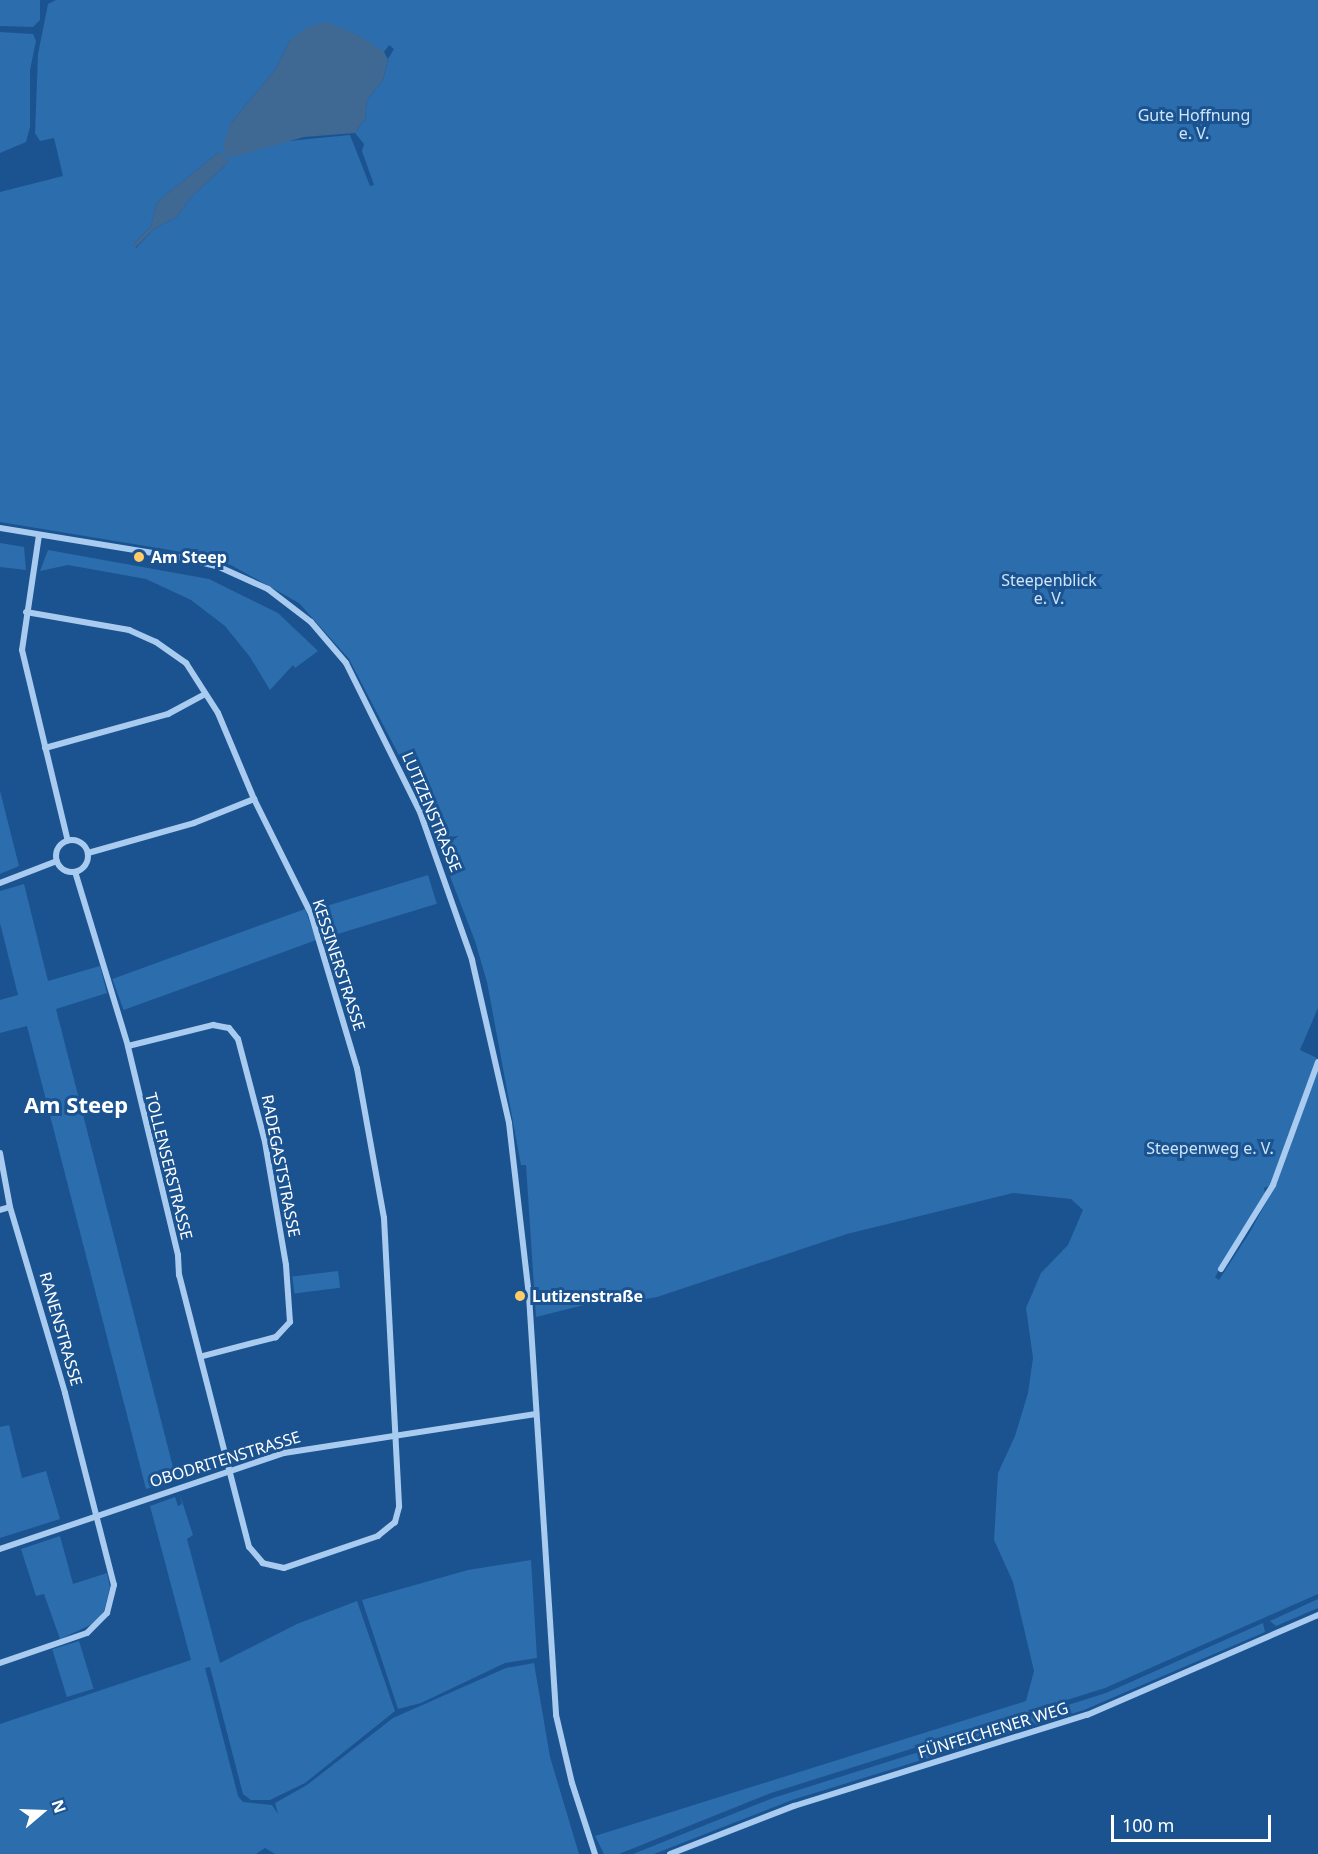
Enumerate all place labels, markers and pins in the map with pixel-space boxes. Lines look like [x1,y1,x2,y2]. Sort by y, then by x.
place label: Am Steep [151,547,227,567]
marker: Am Steep [132,550,146,564]
place label: Lutizenstraße [532,1286,643,1306]
marker: Lutizenstraße [513,1289,527,1303]

